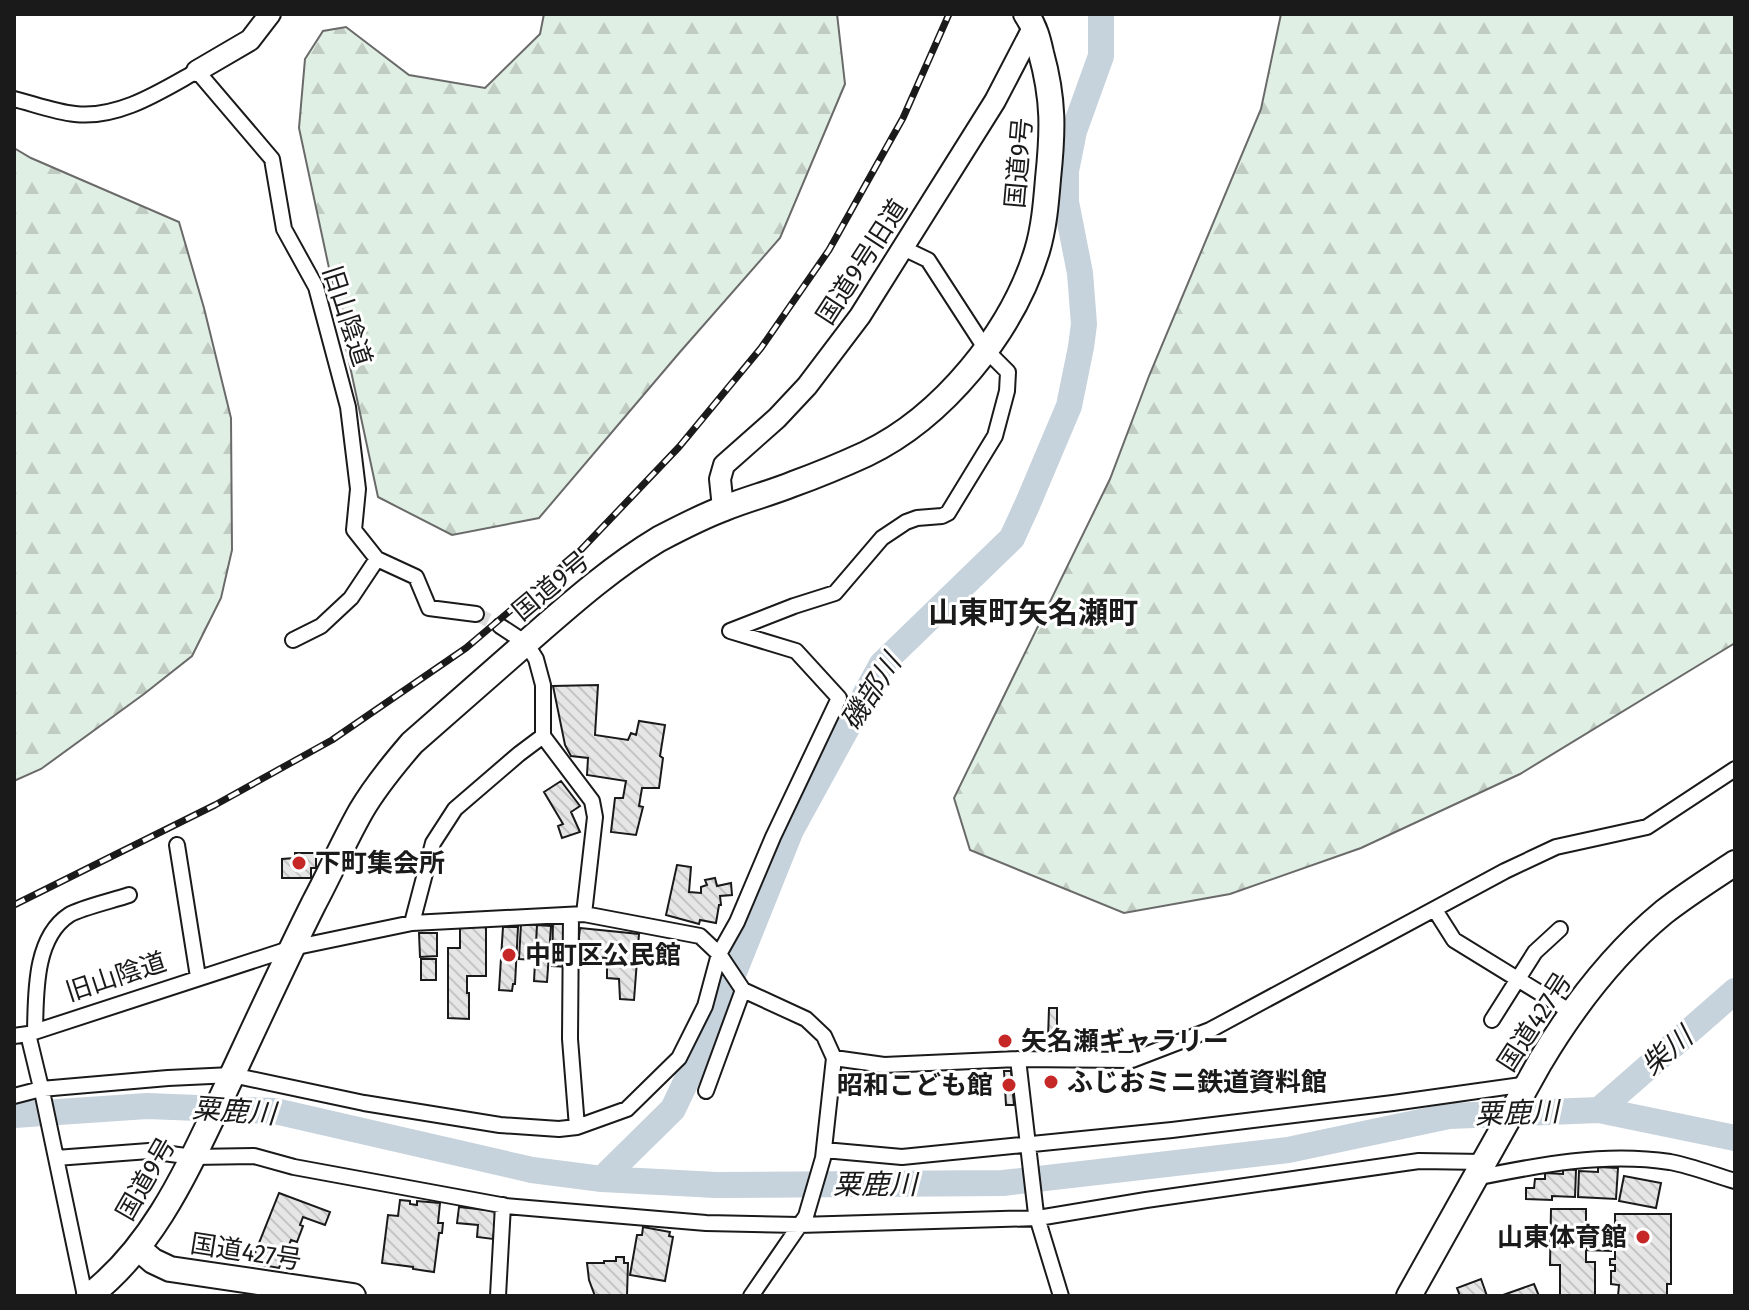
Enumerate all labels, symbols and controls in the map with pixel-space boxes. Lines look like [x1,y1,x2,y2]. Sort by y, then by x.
street label: 国道9号 [1000,117,1038,209]
street label: 国道9号旧道 [810,194,914,330]
street label: 旧山陰道 [316,262,378,370]
street label: 国道9号 [506,545,596,627]
district label: 山東町矢名瀬町 [928,595,1138,631]
water label: 磯部川 [834,645,909,736]
place label: 下町集会所 [315,848,445,879]
marker: 下町集会所 [290,854,308,872]
place label: 中町区公民館 [525,940,681,971]
street label: 旧山陰道 [62,946,170,1008]
marker: 中町区公民館 [500,946,518,964]
street label: 国道427号 [1491,967,1579,1077]
water label: 柴川 [1635,1018,1701,1082]
place label: 矢名瀬ギャラリー [1021,1026,1229,1057]
marker: 矢名瀬ギャラリー [996,1032,1014,1050]
place label: ふじおミニ鉄道資料館 [1067,1067,1327,1098]
place label: 昭和こども館 [837,1070,993,1101]
marker: ふじおミニ鉄道資料館 [1042,1073,1060,1091]
marker: 昭和こども館 [1000,1076,1018,1094]
water label: 粟鹿川 [191,1092,280,1131]
water label: 粟鹿川 [1474,1095,1563,1131]
street label: 国道9号 [110,1132,182,1226]
water label: 粟鹿川 [833,1168,920,1201]
place label: 山東体育館 [1497,1222,1627,1253]
street label: 国道427号 [188,1228,304,1276]
marker: 山東体育館 [1634,1228,1652,1246]

